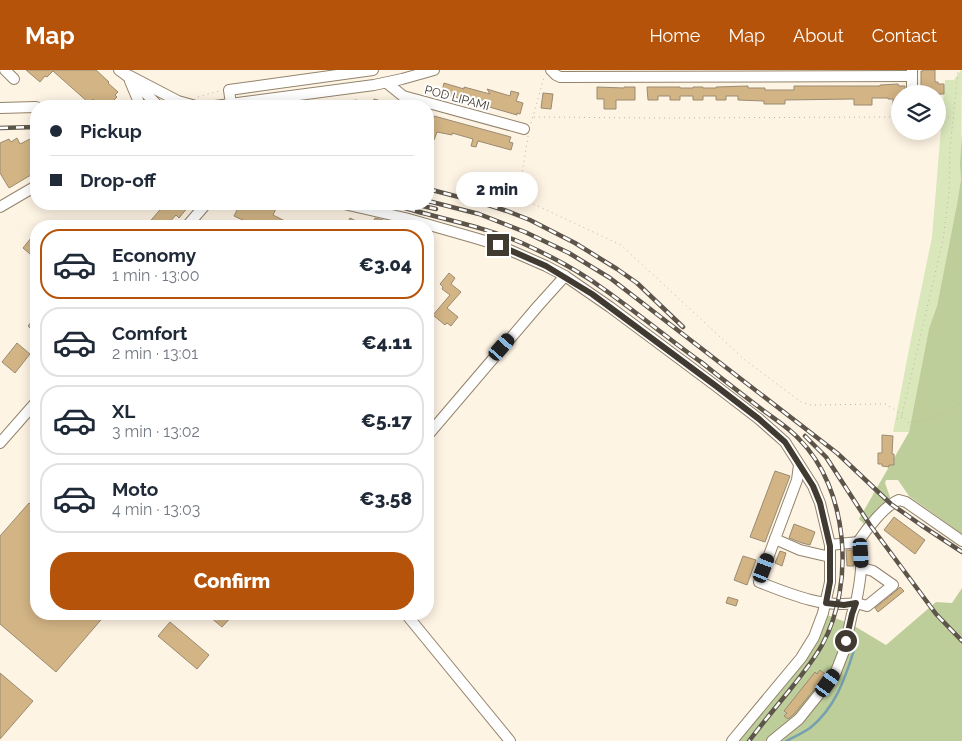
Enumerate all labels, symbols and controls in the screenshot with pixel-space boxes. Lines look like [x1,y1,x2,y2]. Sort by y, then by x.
text: Map [25,21,75,50]
text: Home [649,25,700,46]
text: Map [728,25,765,46]
text: About [793,25,844,46]
text: Contact [872,25,937,46]
street label: POD LIPAMI [423,83,491,113]
map controls [891,85,946,140]
button: layers [891,85,946,140]
text: Pickup [80,120,142,142]
text: Drop-off [80,169,156,191]
callout: 2 min [457,172,539,208]
text: 2 min [476,180,518,199]
route end [487,234,509,256]
icon: car [52,242,97,287]
text: Economy [112,244,196,266]
text: €3.04 [359,253,412,275]
text: 1 min · 13:00 [112,266,200,285]
icon: car [52,320,97,365]
text: Comfort [112,322,187,344]
text: €4.11 [362,331,412,353]
car [486,331,517,363]
text: 2 min · 13:01 [112,344,198,363]
icon: car [52,398,97,443]
text: XL [112,400,135,422]
text: €5.17 [361,409,412,431]
text: 3 min · 13:02 [112,422,200,441]
icon: car [52,476,97,521]
text: Moto [112,478,158,500]
text: €3.58 [359,487,412,509]
text: 4 min · 13:03 [112,500,200,519]
car [852,538,869,568]
car [751,551,776,585]
button: Confirm [50,552,414,610]
route start [835,630,857,652]
car [813,666,842,700]

